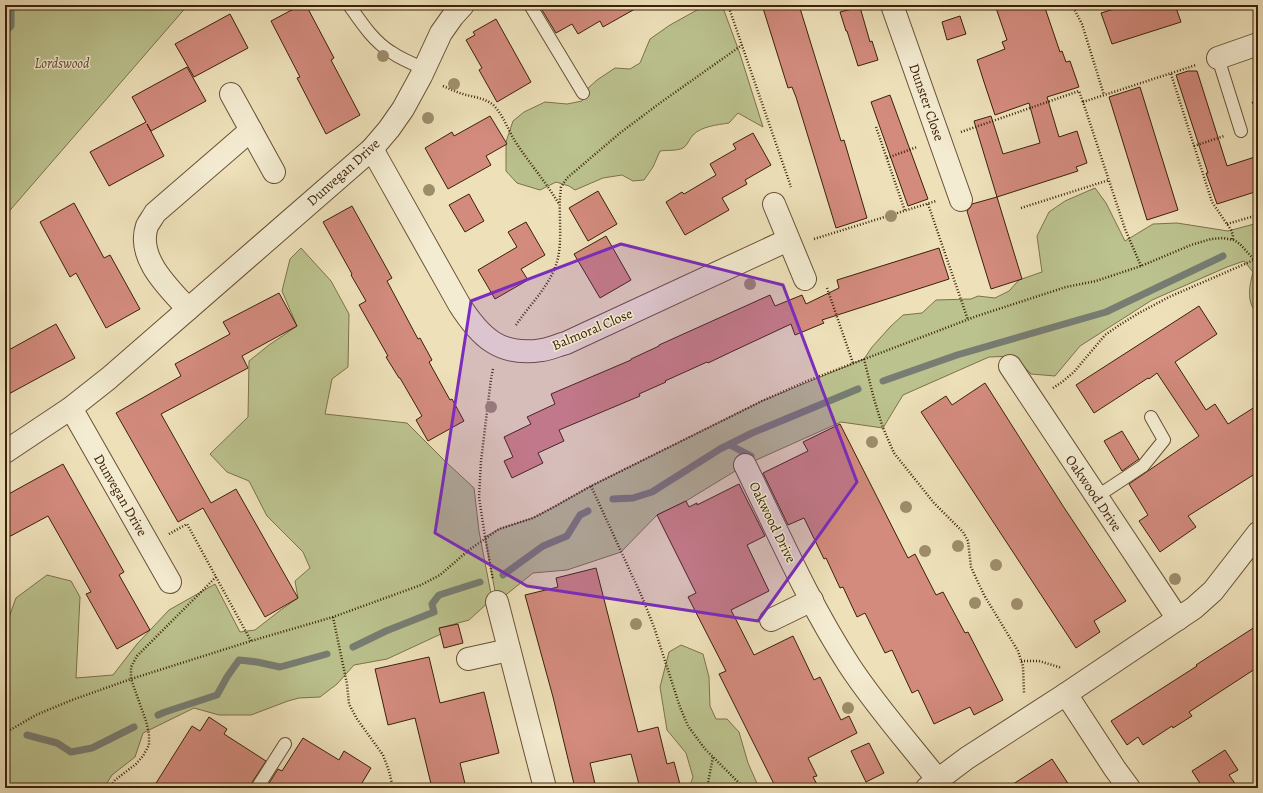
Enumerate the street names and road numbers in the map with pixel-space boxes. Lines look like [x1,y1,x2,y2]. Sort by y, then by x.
street label: Dunster Close [904,61,949,143]
street label: Dunvegan Drive [303,134,384,210]
street label: Balmoral Close [549,304,635,355]
street label: Dunvegan Drive [89,451,152,540]
street label: Oakwood Drive [1061,451,1126,535]
street label: Oakwood Drive [745,478,800,566]

